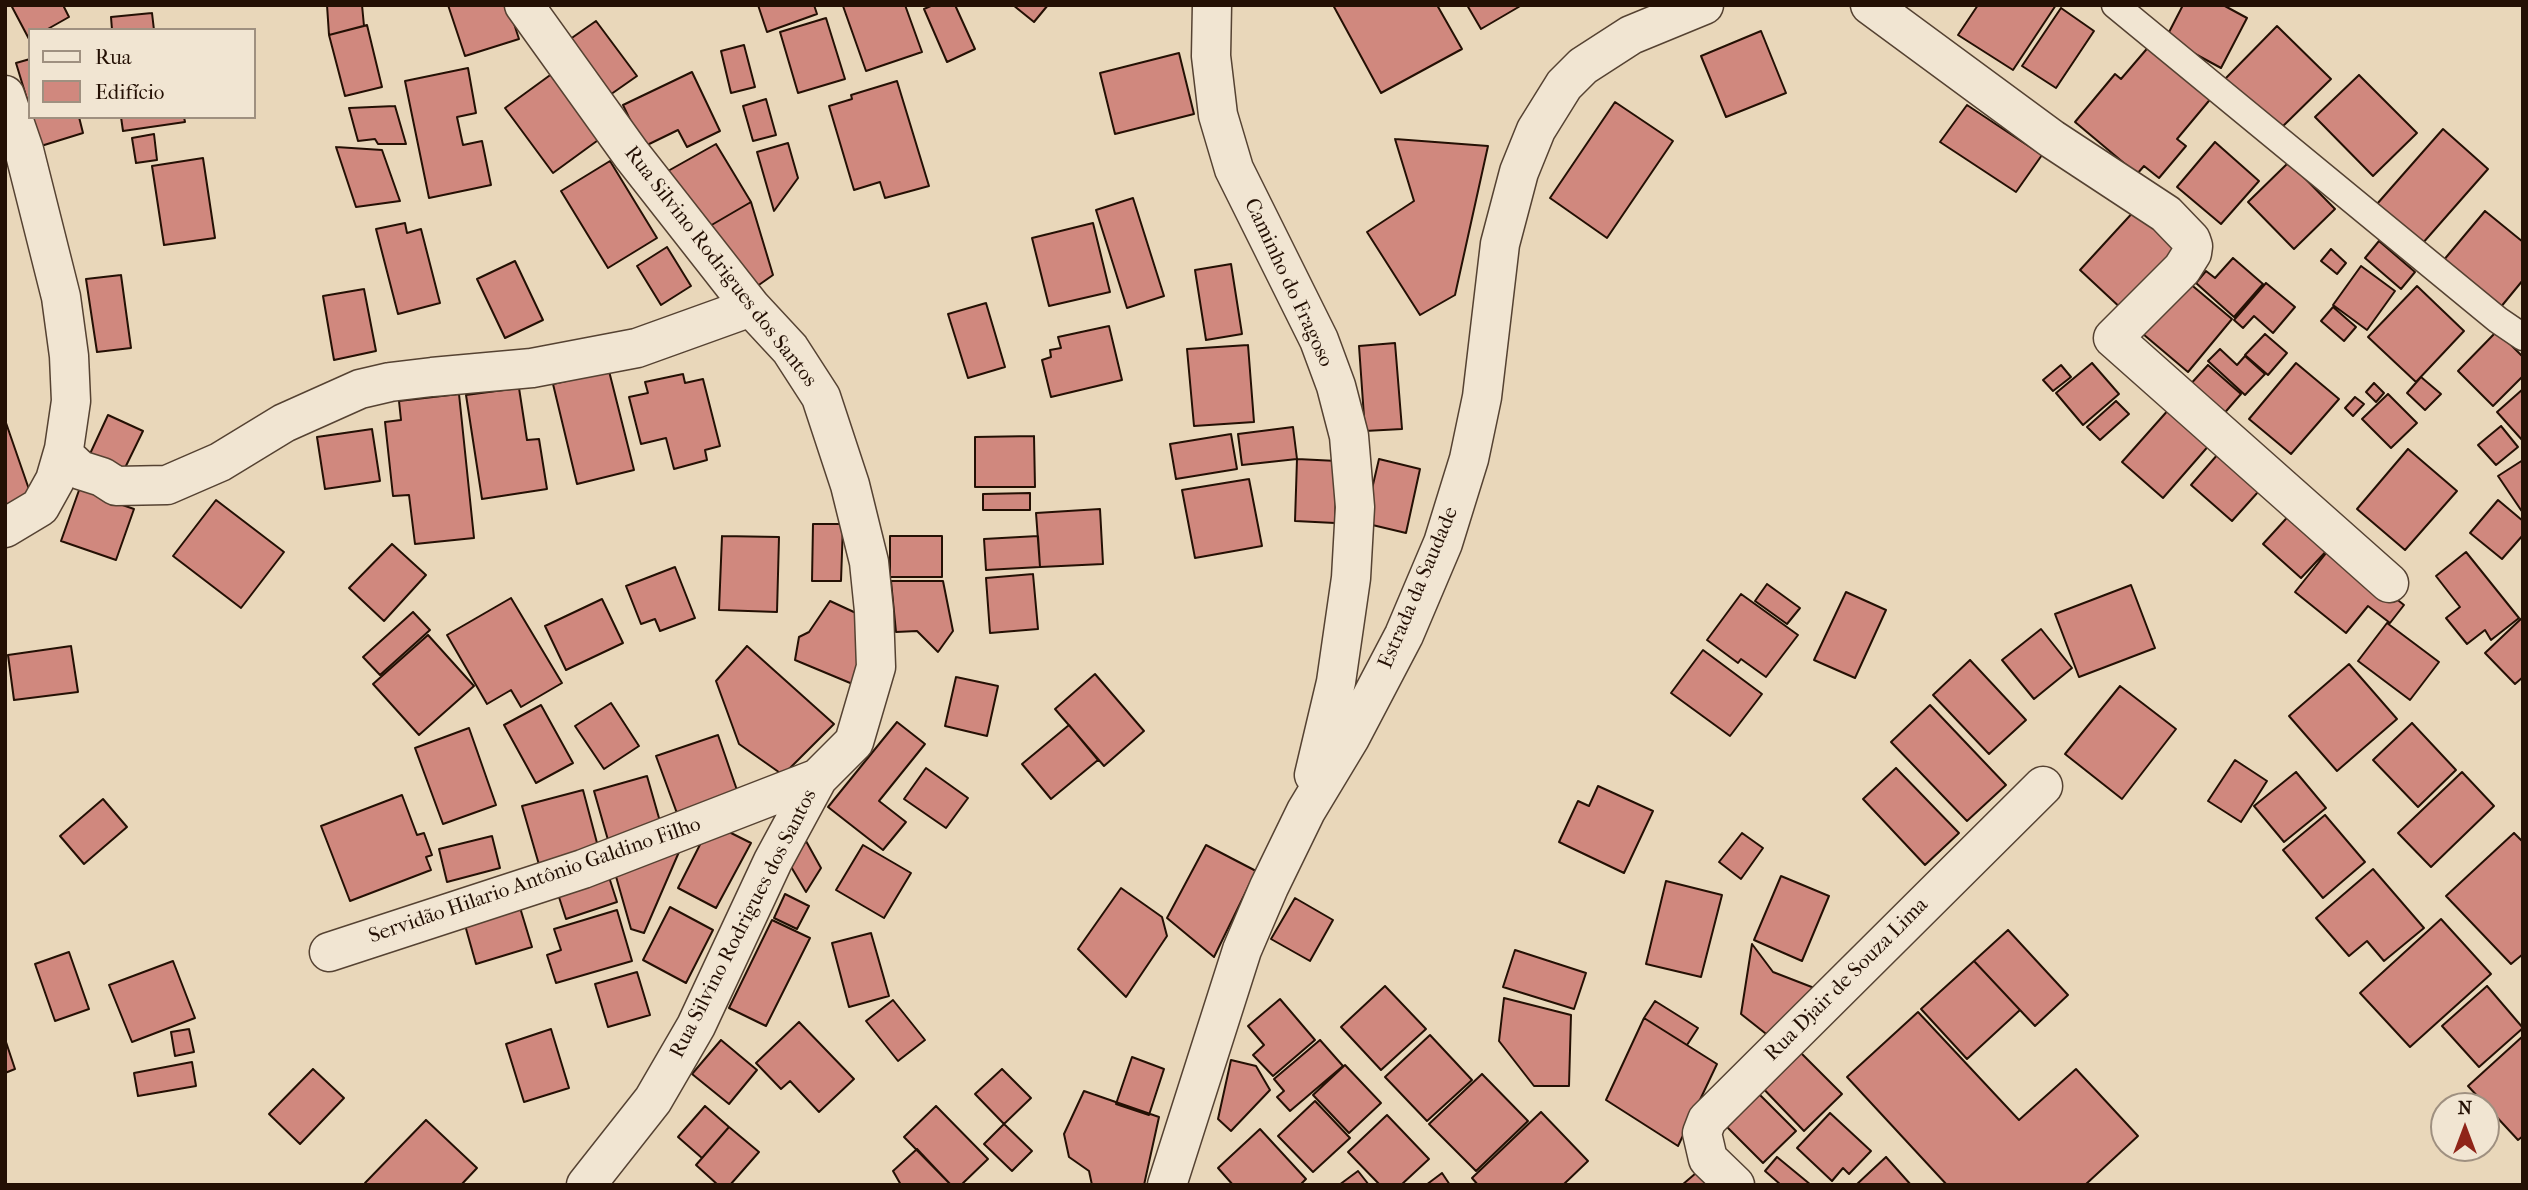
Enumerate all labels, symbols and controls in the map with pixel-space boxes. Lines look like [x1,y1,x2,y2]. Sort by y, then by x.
legend [28,28,256,119]
text: Rua [95,45,132,69]
text: Edifício [95,80,164,104]
street label: Rua Silvino Rodrigues dos Santos [618,142,822,392]
street label: Caminho do Fragoso [1238,195,1338,371]
street label: Estrada da Saudade [1374,503,1464,673]
street label: Rua Silvino Rodrigues dos Santos [665,785,823,1063]
street label: Servidão Hilario Antônio Galdino Filho [366,812,704,950]
street label: Rua Djair de Souza Lima [1760,893,1934,1067]
north arrow [2430,1092,2500,1162]
text: N [2458,1097,2472,1119]

